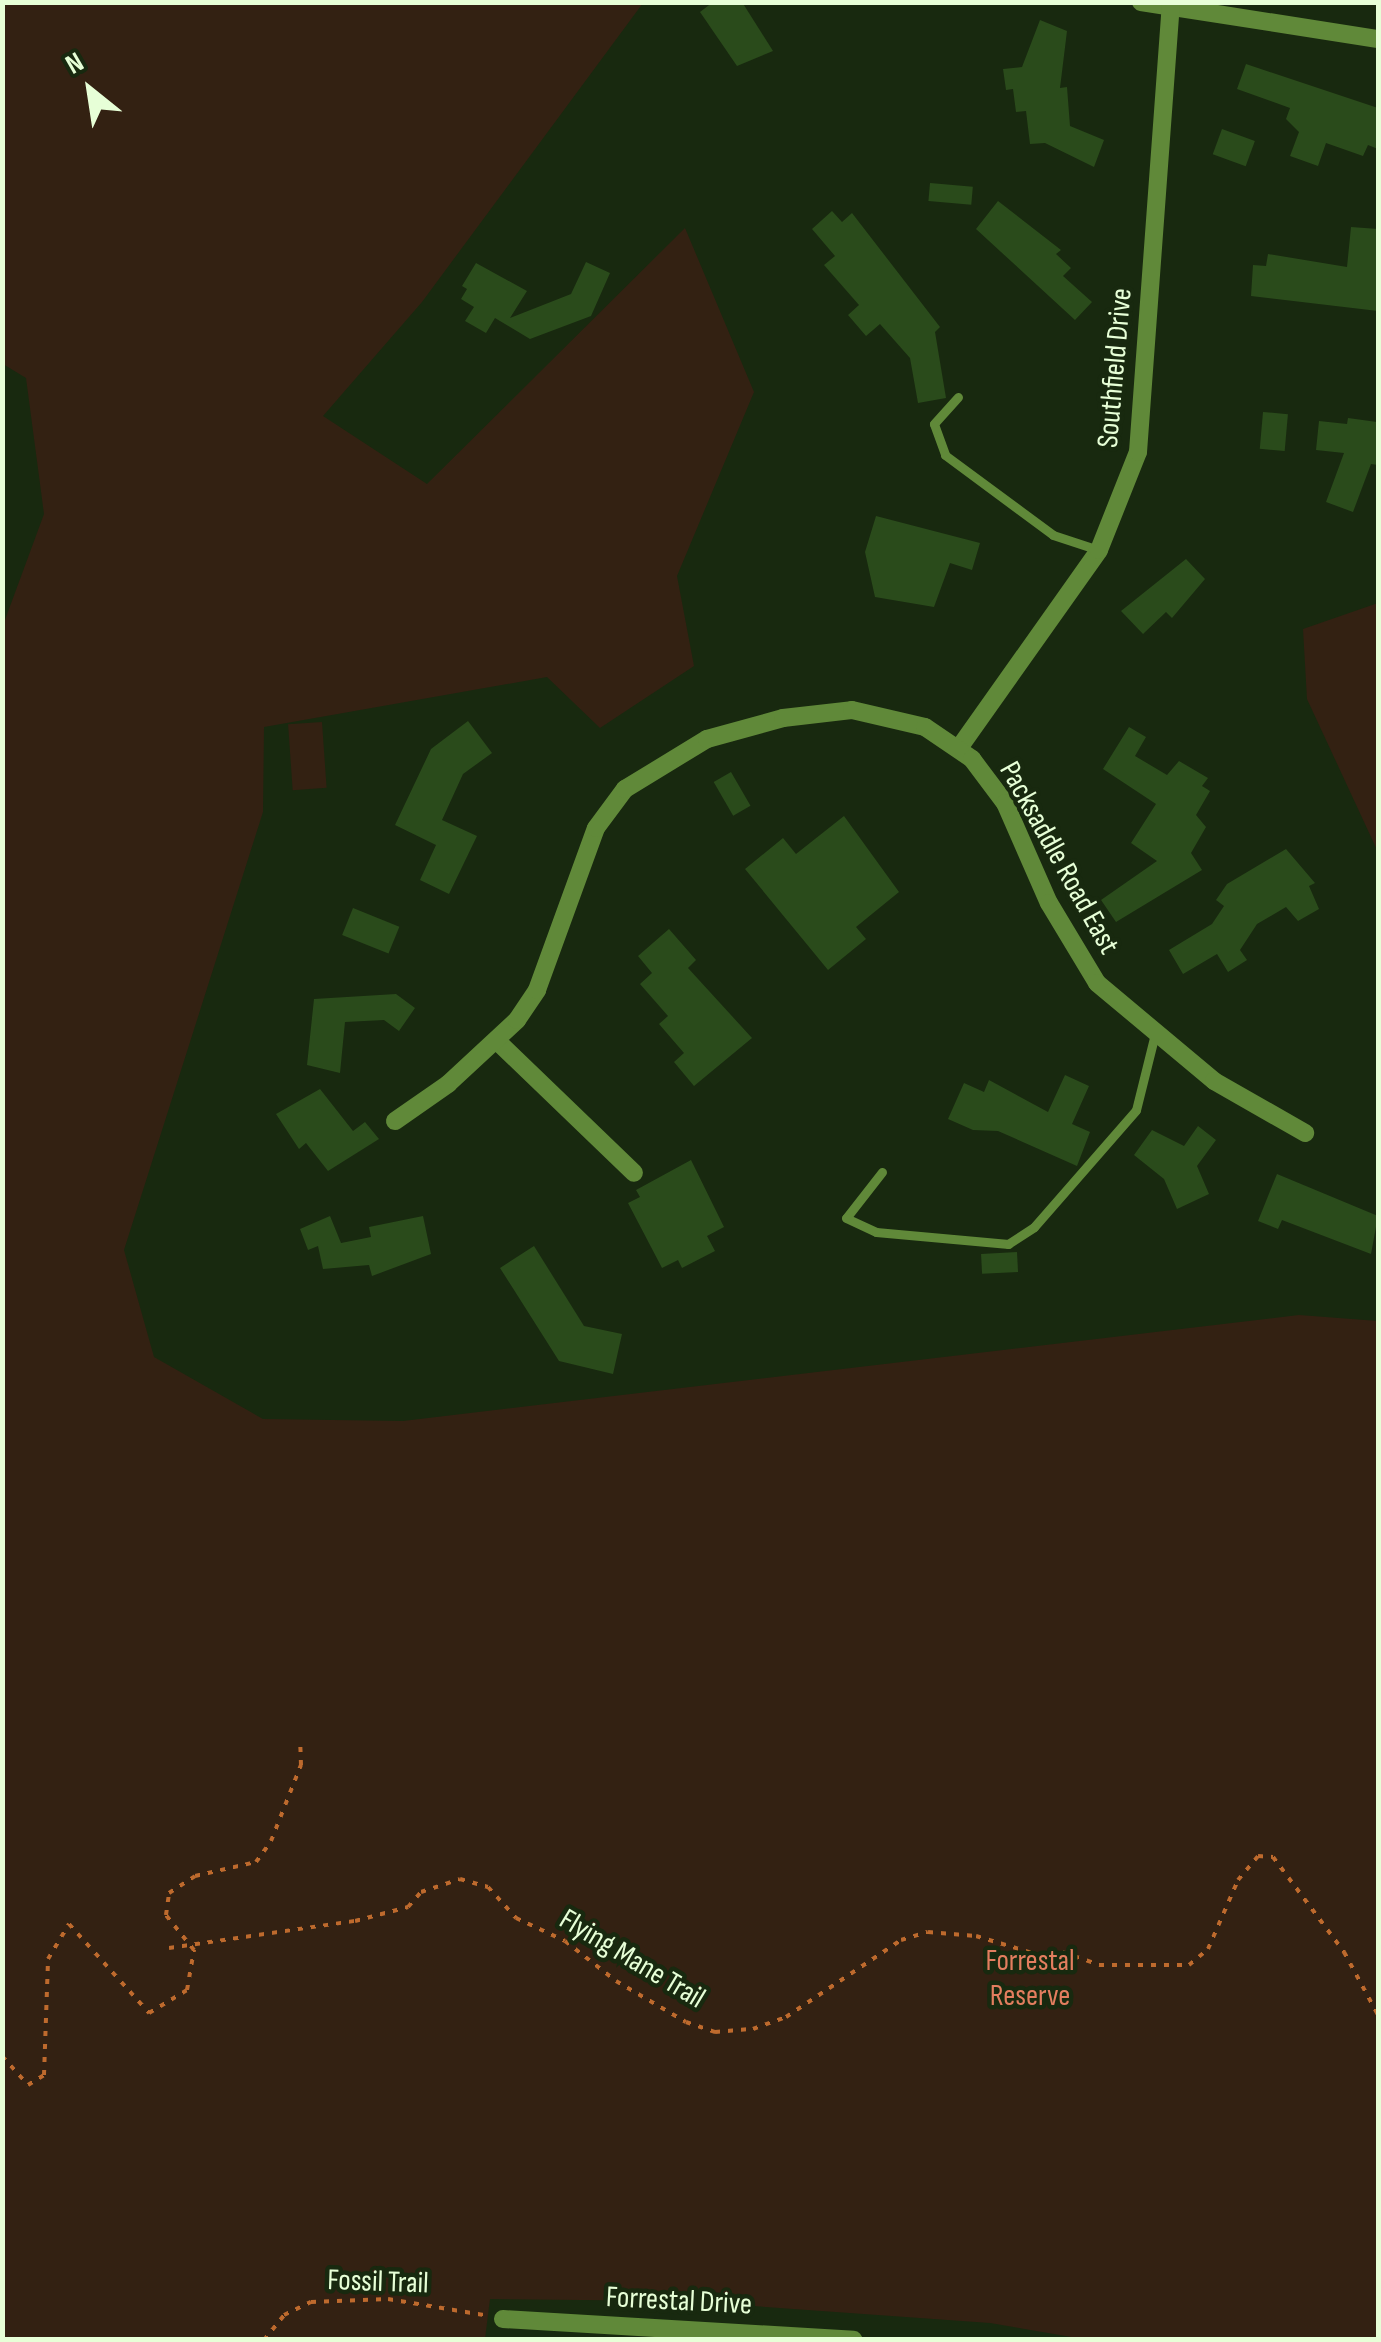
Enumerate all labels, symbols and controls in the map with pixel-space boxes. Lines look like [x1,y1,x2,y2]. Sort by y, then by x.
north arrow [40,40,140,140]
text: N [60,46,89,82]
street label: Southfield Drive [1090,287,1140,449]
street label: Packsaddle Road East [991,755,1127,961]
street label: Flying Mane Trail [553,1901,711,2017]
park label: Forrestal Reserve [985,1943,1075,2014]
street label: Fossil Trail [327,2262,429,2302]
street label: Forrestal Drive [605,2279,753,2323]

